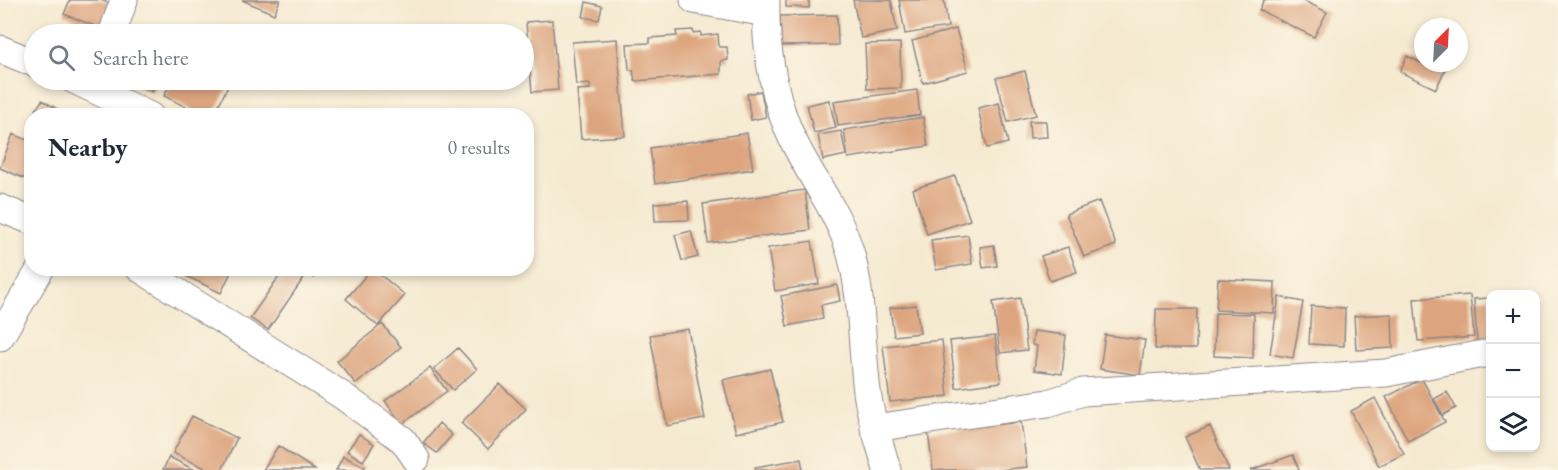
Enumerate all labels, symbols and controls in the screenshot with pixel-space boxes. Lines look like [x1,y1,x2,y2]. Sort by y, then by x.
north arrow [1414,18,1468,72]
search box [24,24,534,90]
icon: search [45,41,78,74]
text: Search here [93,43,188,72]
text: Nearby [48,130,128,164]
text: 0 results [447,134,510,160]
map controls [1486,290,1540,452]
button: + [1486,290,1540,344]
button: − [1486,344,1540,398]
button: layers [1486,398,1540,452]

